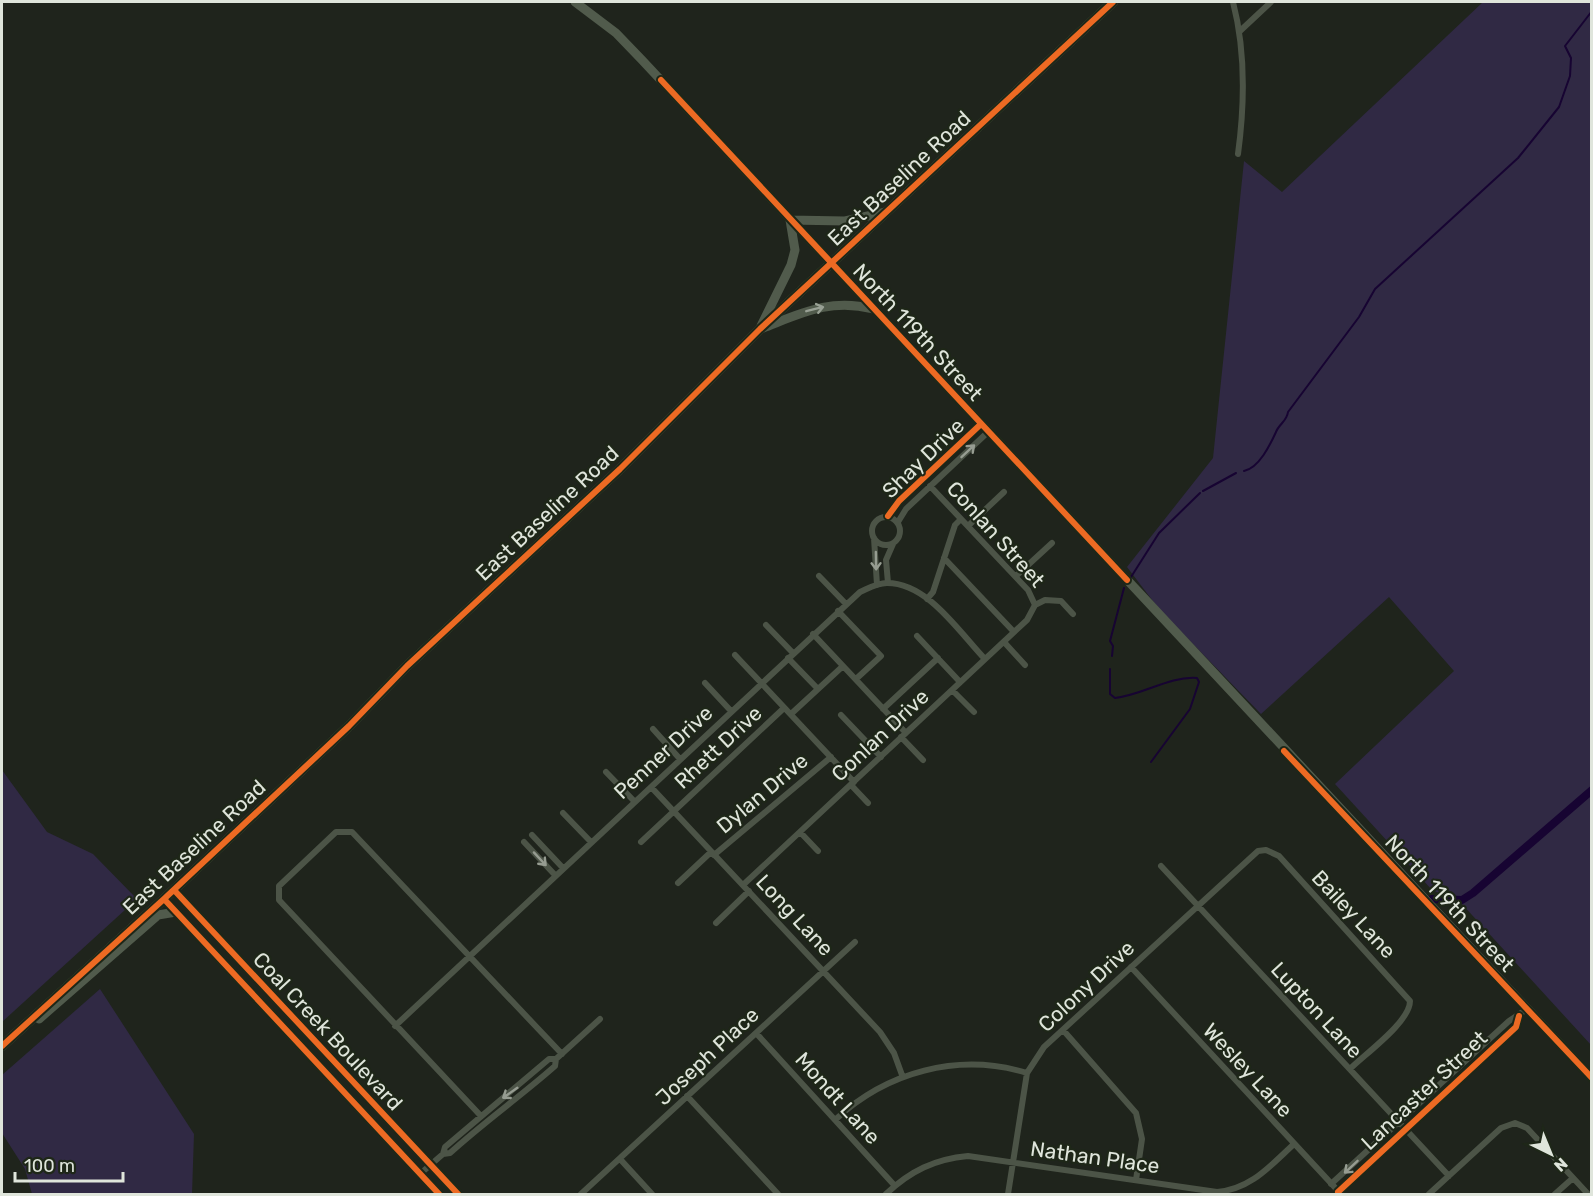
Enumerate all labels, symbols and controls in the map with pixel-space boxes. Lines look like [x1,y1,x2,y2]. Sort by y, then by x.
street label: East Baseline Road [822,105,976,251]
street label: North 119th Street [848,258,988,406]
one-way arrow [806,303,825,314]
street label: Shay Drive [877,413,969,503]
street label: East Baseline Road [470,440,624,586]
one-way arrow [960,444,975,458]
street label: Conlan Street [942,476,1050,592]
one-way arrow [870,551,882,571]
street label: Conlan Drive [826,684,934,786]
street label: Penner Drive [609,700,717,804]
street label: Rhett Drive [669,700,767,794]
street label: Dylan Drive [711,748,813,838]
street label: East Baseline Road [117,774,271,920]
street label: North 119th Street [1380,829,1520,977]
one-way arrow [533,851,547,866]
street label: Bailey Lane [1307,865,1401,963]
street label: Long Lane [751,869,839,961]
street label: Colony Drive [1033,935,1139,1037]
street label: Coal Creek Boulevard [248,947,408,1115]
street label: Lupton Lane [1266,957,1368,1063]
street label: Joseph Place [650,1002,764,1110]
street label: Wesley Lane [1198,1018,1298,1122]
street label: Lancaster Street [1356,1025,1492,1155]
street label: Mondt Lane [790,1047,886,1149]
one-way arrow [503,1087,519,1099]
north arrow [1521,1124,1581,1184]
street label: Nathan Place [1029,1136,1161,1178]
scale bar [15,1145,123,1183]
text: N [1550,1154,1572,1175]
text: 100 m [24,1155,75,1177]
one-way arrow [1344,1160,1359,1174]

